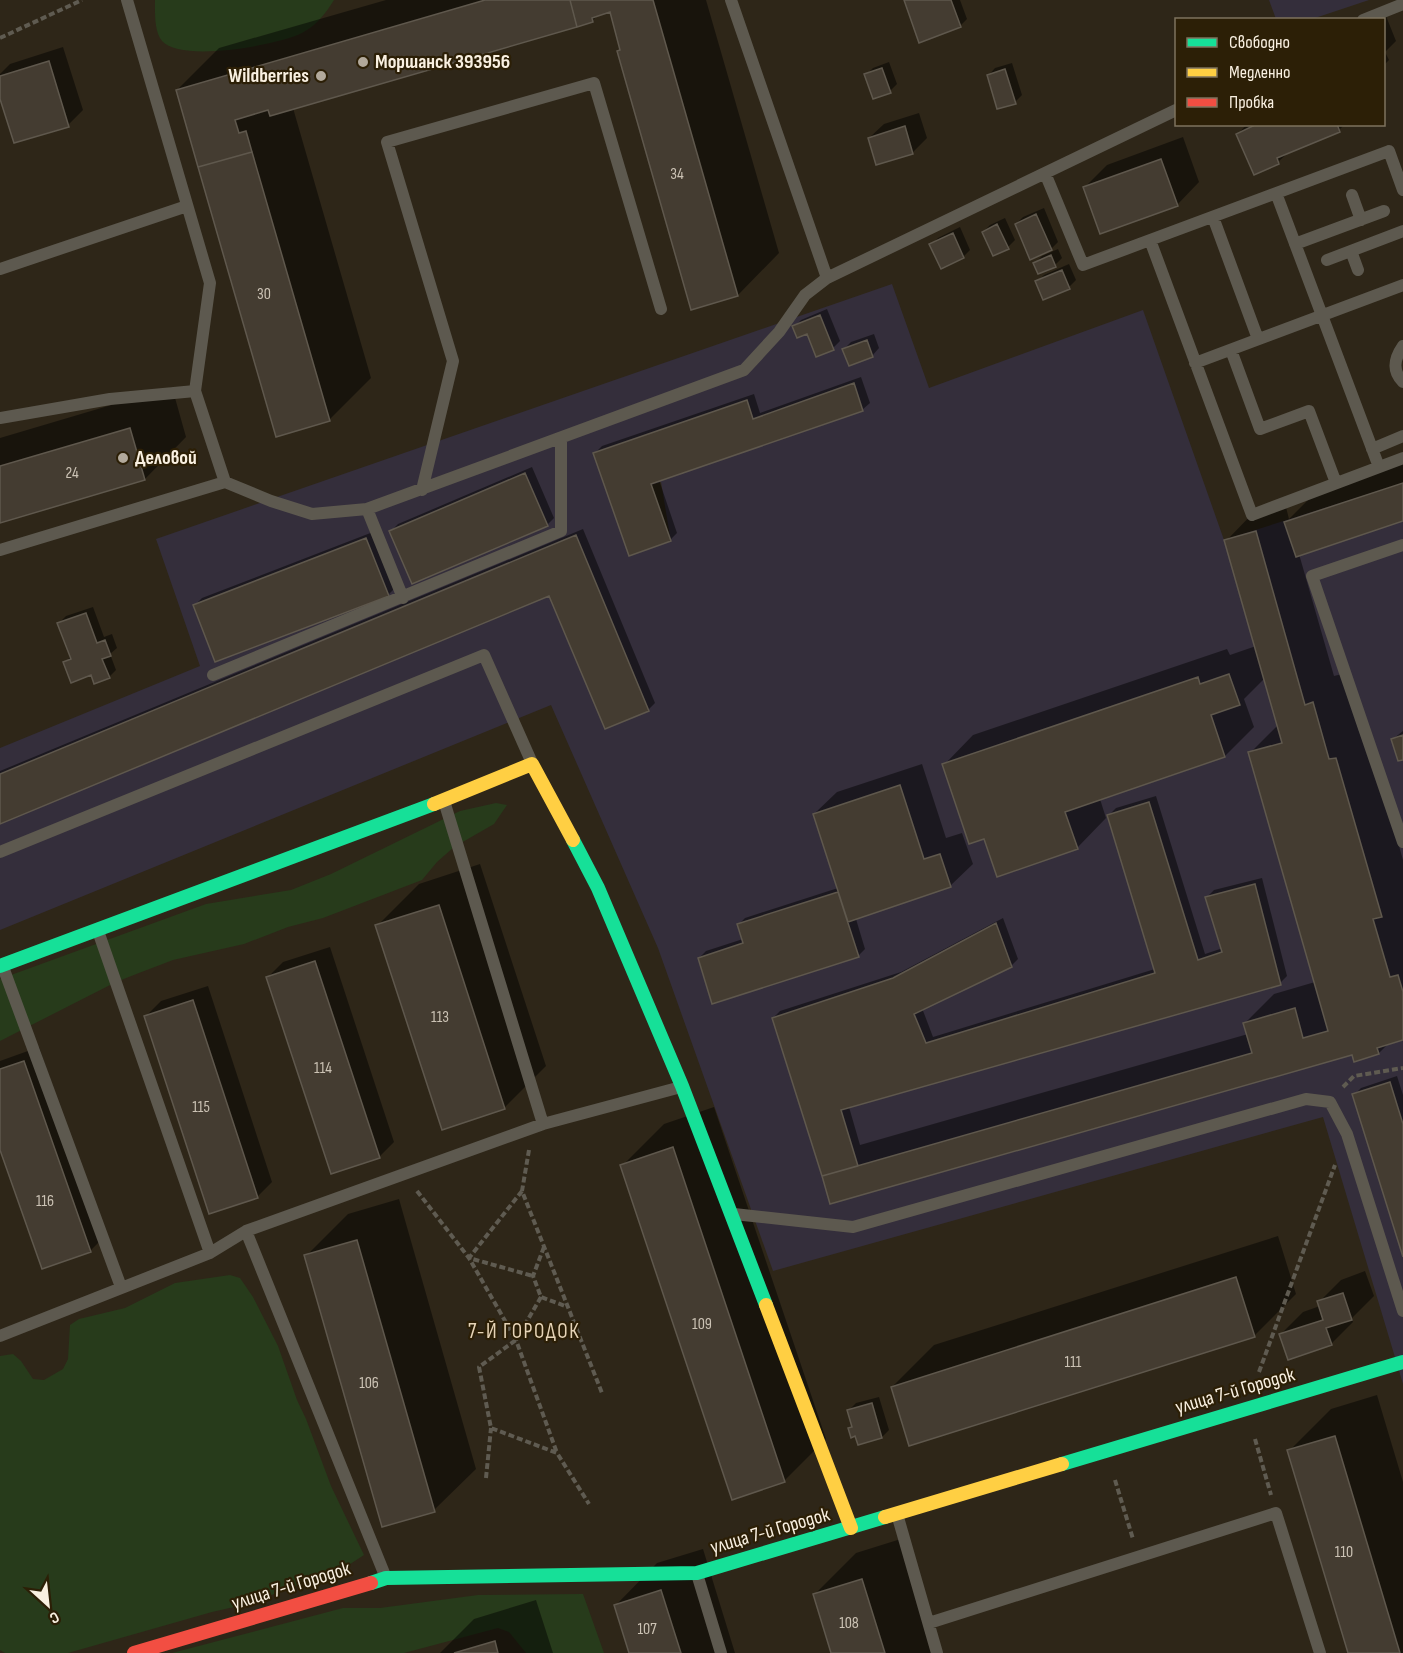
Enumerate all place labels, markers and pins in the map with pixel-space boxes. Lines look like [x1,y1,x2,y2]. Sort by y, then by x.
place label: Моршанск 393956 [375,50,510,74]
marker: Моршанск 393956 [356,55,370,69]
place label: Wildberries [228,64,309,88]
marker: Wildberries [314,69,328,83]
place label: Деловой [135,446,197,470]
marker: Деловой [116,451,130,465]

